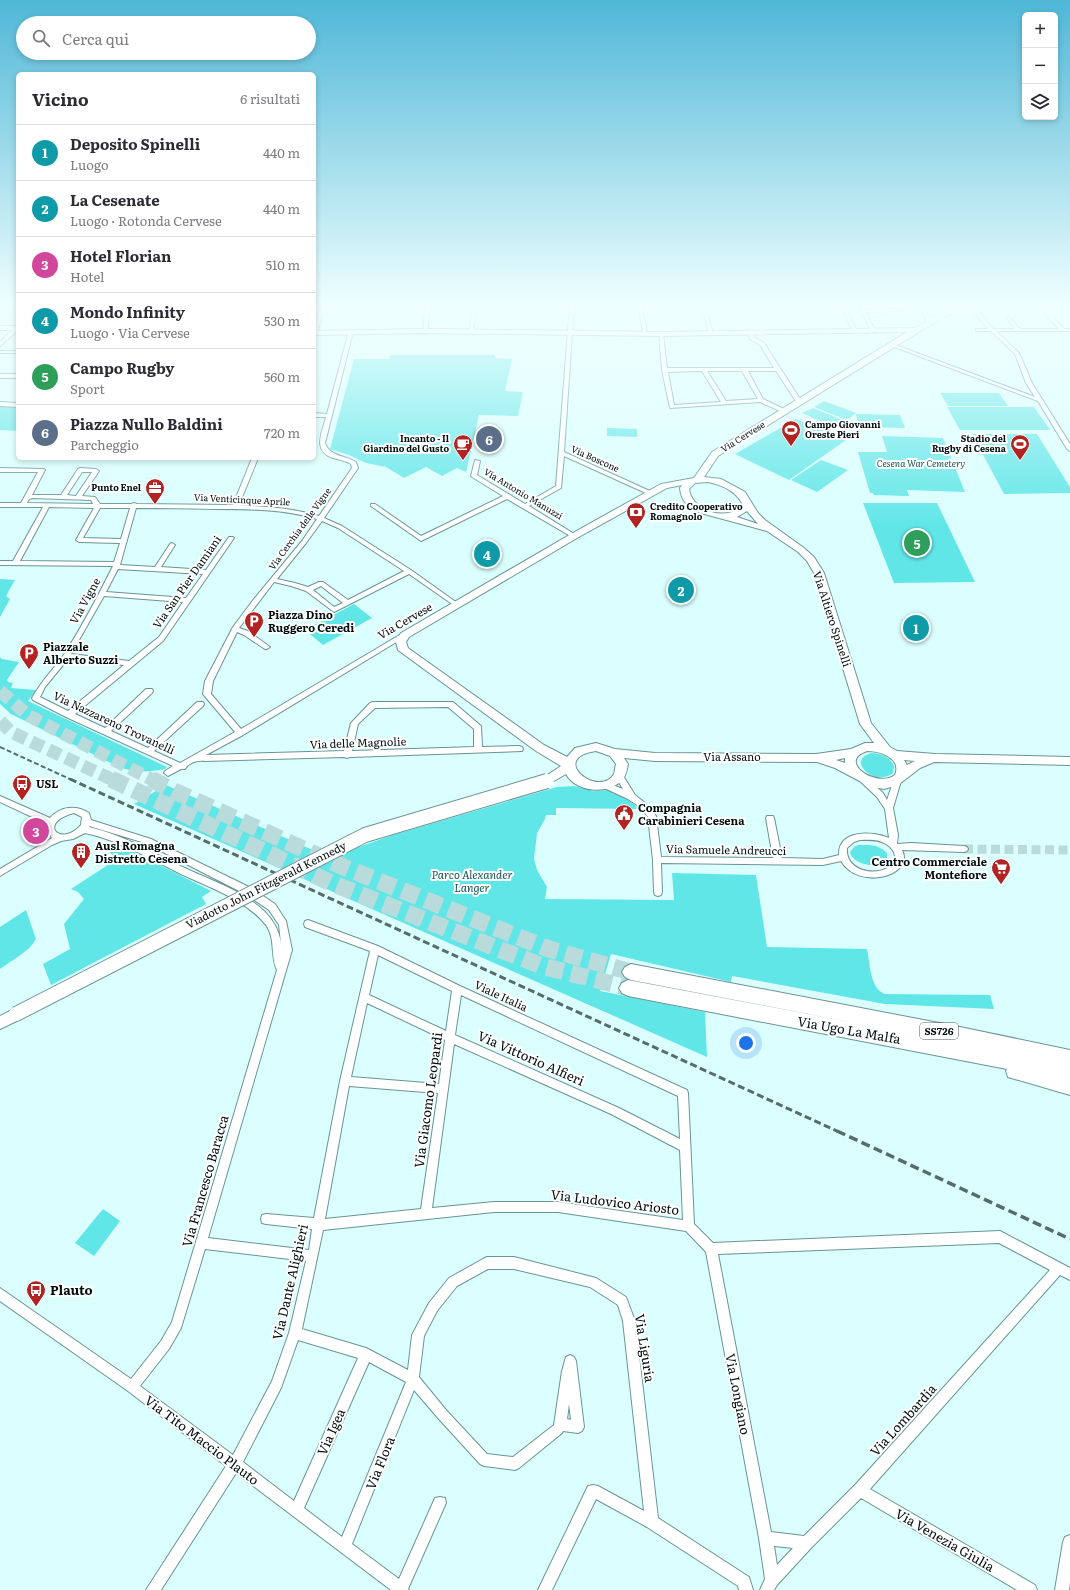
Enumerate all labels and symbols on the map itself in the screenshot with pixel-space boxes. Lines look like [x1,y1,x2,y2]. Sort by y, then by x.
street label: Via Cervese [718,417,768,455]
place label: Campo Giovanni Oreste Pieri [805,417,881,441]
sports icon: Campo Giovanni Oreste Pieri [780,419,802,447]
pin: 6 [476,424,502,454]
place label: Incanto - Il Giardino del Gusto [363,431,450,455]
place label: Stadio del Rugby di Cesena [932,431,1007,455]
cafe icon: Incanto - Il Giardino del Gusto [452,433,474,461]
sports icon: Stadio del Rugby di Cesena [1009,433,1031,461]
street label: Via Boscone [569,441,622,475]
park label: Cesena War Cemetery [877,456,965,470]
street label: Via Antonio Manuzzi [481,464,566,522]
office icon: Punto Enel [144,477,166,505]
place label: Punto Enel [91,480,142,494]
street label: Via Cerchia delle Vigne [265,484,334,572]
street label: Via Venticinque Aprile [194,489,291,509]
place label: Credito Cooperativo Romagnolo [650,499,743,523]
bank icon: Credito Cooperativo Romagnolo [625,501,647,529]
pin: 5 [904,528,930,558]
street label: Via San Pier Damiani [148,531,225,631]
pin: 4 [474,539,500,569]
street label: Via Altiero Spinelli [810,569,856,669]
street label: Via Vigne [65,574,103,626]
pin: 2 [668,575,694,605]
street label: Via Cervese [374,598,435,642]
place label: Piazza Dino Ruggero Ceredi [268,606,354,635]
parking icon: Piazza Dino Ruggero Ceredi [243,610,265,638]
pin: 1 [903,613,929,643]
place label: Piazzale Alberto Suzzi [43,638,118,667]
parking icon: Piazzale Alberto Suzzi [18,642,40,670]
street label: Via Nazzareno Trovanelli [51,687,178,757]
street label: Via delle Magnolie [309,732,407,752]
street label: Via Assano [703,748,761,764]
bus stop icon: USL [11,773,33,801]
place label: USL [36,775,58,791]
place label: Compagnia Carabinieri Cesena [638,799,745,828]
public building icon: Compagnia Carabinieri Cesena [613,803,635,831]
pin: 3 [23,816,49,846]
street label: Viadotto John Fitzgerald Kennedy [183,836,349,932]
place label: Ausl Romagna Distretto Cesena [95,837,188,866]
street label: Via Samuele Andreucci [666,840,787,858]
building icon: Ausl Romagna Distretto Cesena [70,841,92,869]
place label: Centro Commerciale Montefiore [872,853,987,882]
supermarket icon: Centro Commerciale Montefiore [990,857,1012,885]
park label: Parco Alexander Langer [431,866,513,895]
street label: Viale Italia [472,976,531,1014]
street label: Via Ugo La Malfa [796,1011,902,1048]
road number: SS726 [920,1023,958,1039]
street label: Via Vittorio Alfieri [475,1026,588,1090]
street label: Via Giacomo Leopardi [409,1030,447,1169]
your location [736,1033,756,1053]
street label: Via Francesco Baracca [177,1113,232,1249]
street label: Via Ludovico Ariosto [550,1184,681,1219]
street label: Via Dante Alighieri [267,1221,312,1342]
bus stop icon: Plauto [25,1279,47,1307]
place label: Plauto [50,1280,93,1299]
street label: Via Liguria [631,1312,660,1383]
street label: Via Longiano [721,1352,756,1436]
street label: Via Lombardia [865,1379,940,1460]
street label: Via Tito Maccio Plauto [141,1390,264,1489]
street label: Via Igea [312,1405,349,1458]
street label: Via Flora [360,1433,399,1492]
street label: Via Venezia Giulia [892,1503,998,1576]

